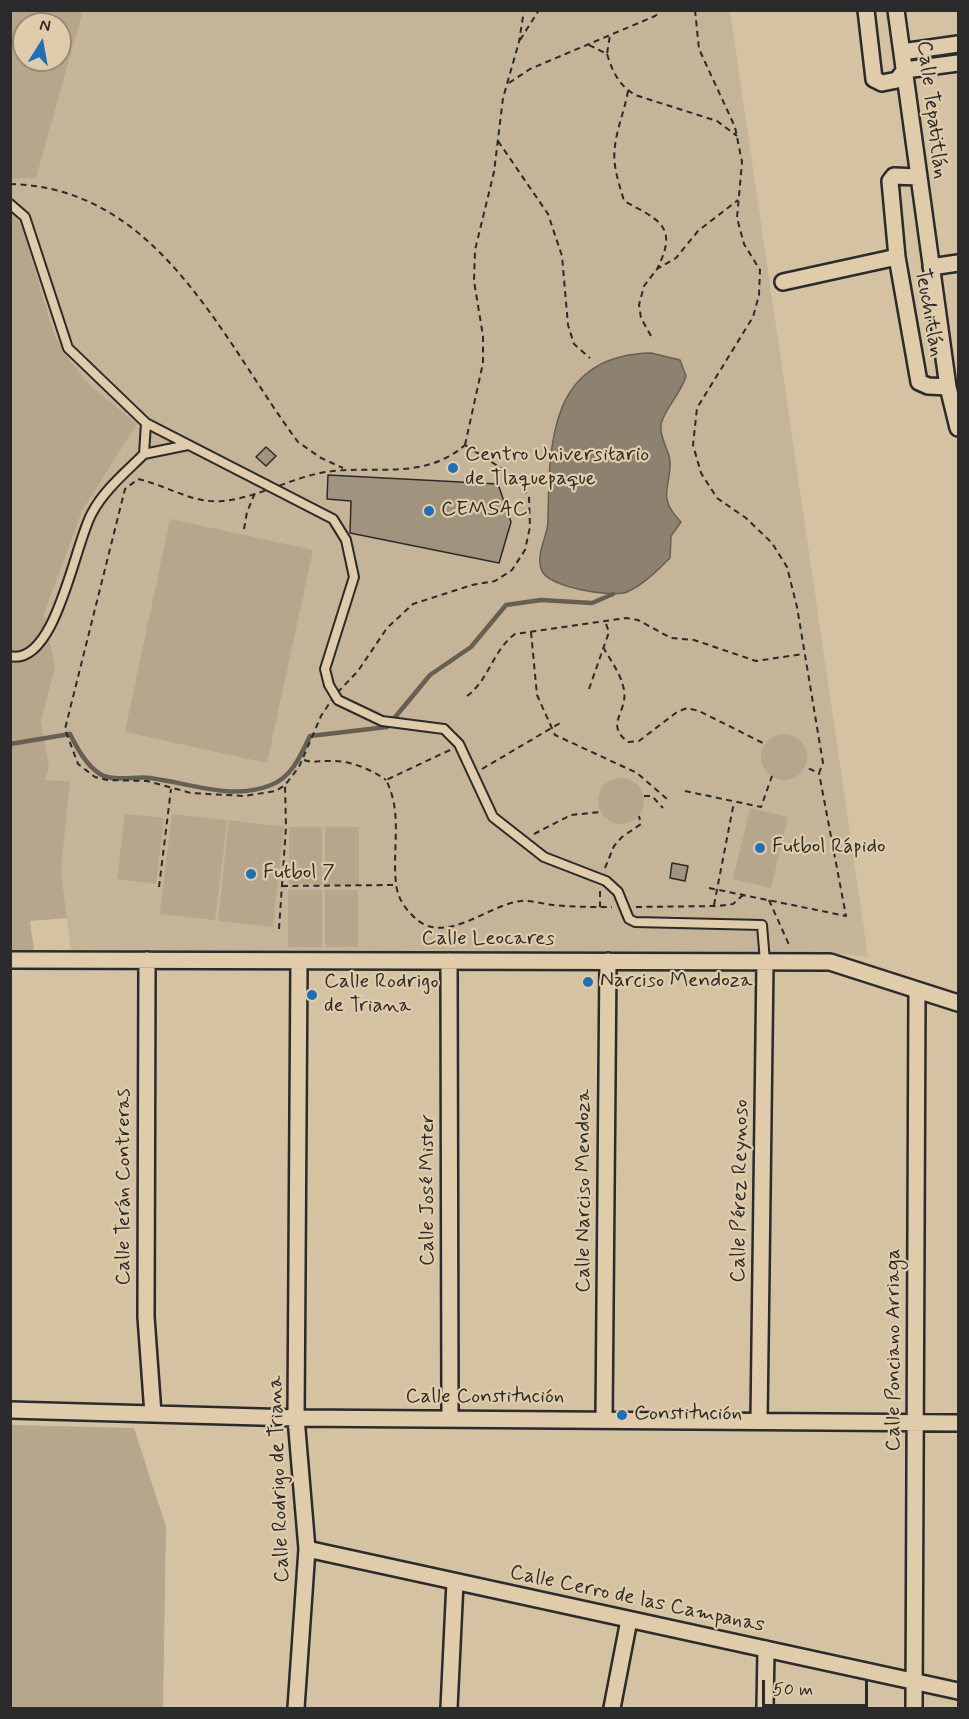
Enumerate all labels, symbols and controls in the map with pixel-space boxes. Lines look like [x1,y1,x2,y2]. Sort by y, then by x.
north arrow [12,12,72,72]
text: N [38,14,52,37]
street label: Calle Tepatitlán [910,40,952,180]
street label: Teuchitlán [908,267,948,359]
place label: Centro Universitario de Tlaquepaque [465,443,649,493]
marker: Centro Universitario de Tlaquepaque [446,461,460,475]
place label: CEMSAC [441,498,528,524]
marker: CEMSAC [422,504,436,518]
place label: Futbol Rápido [772,835,886,861]
marker: Futbol Rápido [753,841,767,855]
place label: Futbol 7 [263,861,335,887]
marker: Futbol 7 [244,867,258,881]
street label: Calle Leocares [422,927,554,953]
place label: Narciso Mendoza [600,969,753,995]
place label: Calle Rodrigo de Triana [324,970,439,1020]
marker: Narciso Mendoza [581,975,595,989]
marker: Calle Rodrigo de Triana [305,988,319,1002]
street label: Calle Terán Contreras [112,1088,138,1286]
street label: Calle Narciso Mendoza [572,1089,598,1293]
street label: Calle Pérez Reynoso [727,1099,755,1283]
street label: Calle José Mister [416,1114,442,1266]
street label: Calle Ponciano Arriaga [882,1249,908,1451]
street label: Calle Rodrigo de Triana [264,1375,296,1583]
street label: Calle Constitución [406,1385,564,1411]
place label: Constitución [634,1402,742,1428]
marker: Constitución [615,1408,629,1422]
street label: Calle Cerro de las Campanas [507,1561,767,1639]
scale bar [765,1668,872,1706]
text: 50 m [773,1678,813,1702]

